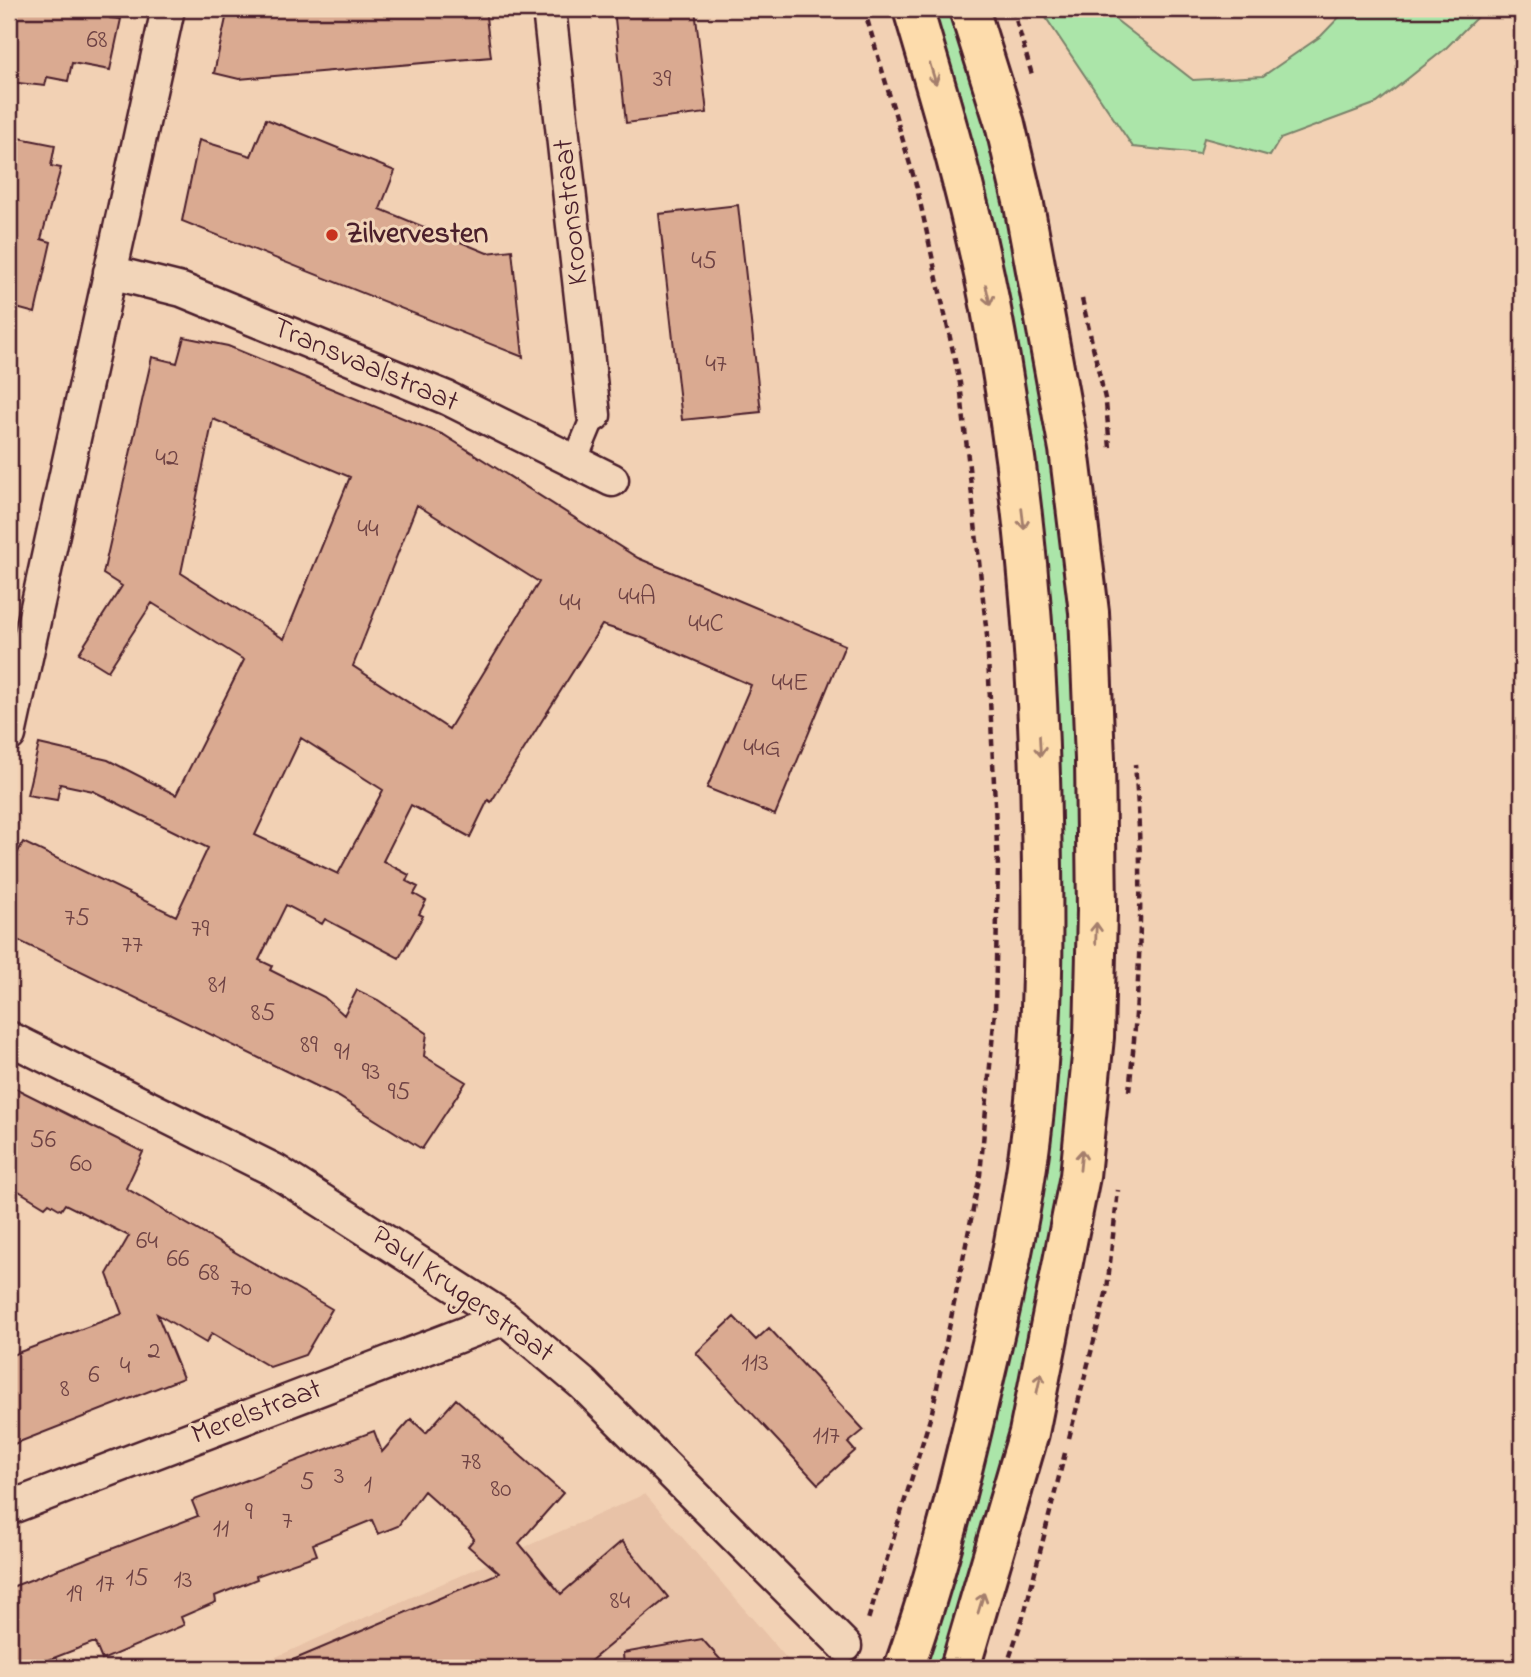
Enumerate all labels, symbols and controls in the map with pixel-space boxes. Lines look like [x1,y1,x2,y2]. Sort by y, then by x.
house number: 68 [86,22,108,60]
house number: 39 [653,61,671,99]
one-way arrow [927,63,940,85]
street label: Kroonstraat [542,137,602,287]
place label: Zilvervesten [346,213,488,257]
marker: Zilvervesten [324,227,340,243]
house number: 45 [691,243,717,281]
one-way arrow [982,283,995,306]
street label: Transvaalstraat [265,307,465,425]
house number: 47 [705,346,727,384]
house number: 42 [155,440,179,478]
one-way arrow [1016,508,1029,530]
house number: 44 [357,511,379,549]
house number: 44A [618,579,656,617]
house number: 44 [559,585,581,623]
house number: 44C [688,606,724,644]
house number: 44E [771,665,809,703]
house number: 44G [743,730,781,768]
one-way arrow [1033,734,1046,757]
house number: 75 [64,900,90,938]
house number: 79 [191,911,209,949]
one-way arrow [1090,922,1103,945]
house number: 77 [121,927,143,965]
house number: 81 [208,967,226,1005]
house number: 85 [251,995,275,1033]
house number: 89 [300,1027,318,1065]
house number: 91 [334,1034,350,1072]
house number: 93 [362,1054,380,1092]
house number: 95 [388,1074,410,1112]
house number: 56 [30,1122,56,1160]
house number: 60 [70,1146,92,1184]
one-way arrow [1075,1149,1088,1172]
street label: Paul Krugerstraat [361,1215,563,1375]
house number: 64 [136,1223,158,1261]
house number: 66 [167,1241,189,1279]
house number: 68 [198,1255,220,1293]
house number: 70 [230,1270,252,1308]
house number: 2 [148,1333,161,1371]
house number: 113 [741,1345,769,1383]
house number: 4 [120,1348,131,1386]
house number: 6 [88,1357,100,1395]
street label: Merelstraat [185,1368,329,1458]
house number: 8 [60,1371,70,1409]
one-way arrow [1033,1372,1047,1395]
house number: 117 [812,1418,840,1456]
house number: 78 [461,1444,481,1482]
house number: 3 [334,1458,344,1496]
house number: 5 [300,1464,315,1502]
house number: 1 [364,1467,372,1505]
house number: 80 [491,1471,511,1509]
house number: 9 [245,1494,253,1532]
house number: 7 [282,1503,293,1541]
house number: 11 [213,1511,229,1549]
house number: 15 [125,1560,149,1598]
house number: 13 [173,1562,193,1600]
house number: 17 [96,1566,115,1604]
house number: 19 [66,1576,82,1614]
house number: 84 [610,1583,631,1621]
one-way arrow [975,1592,988,1614]

